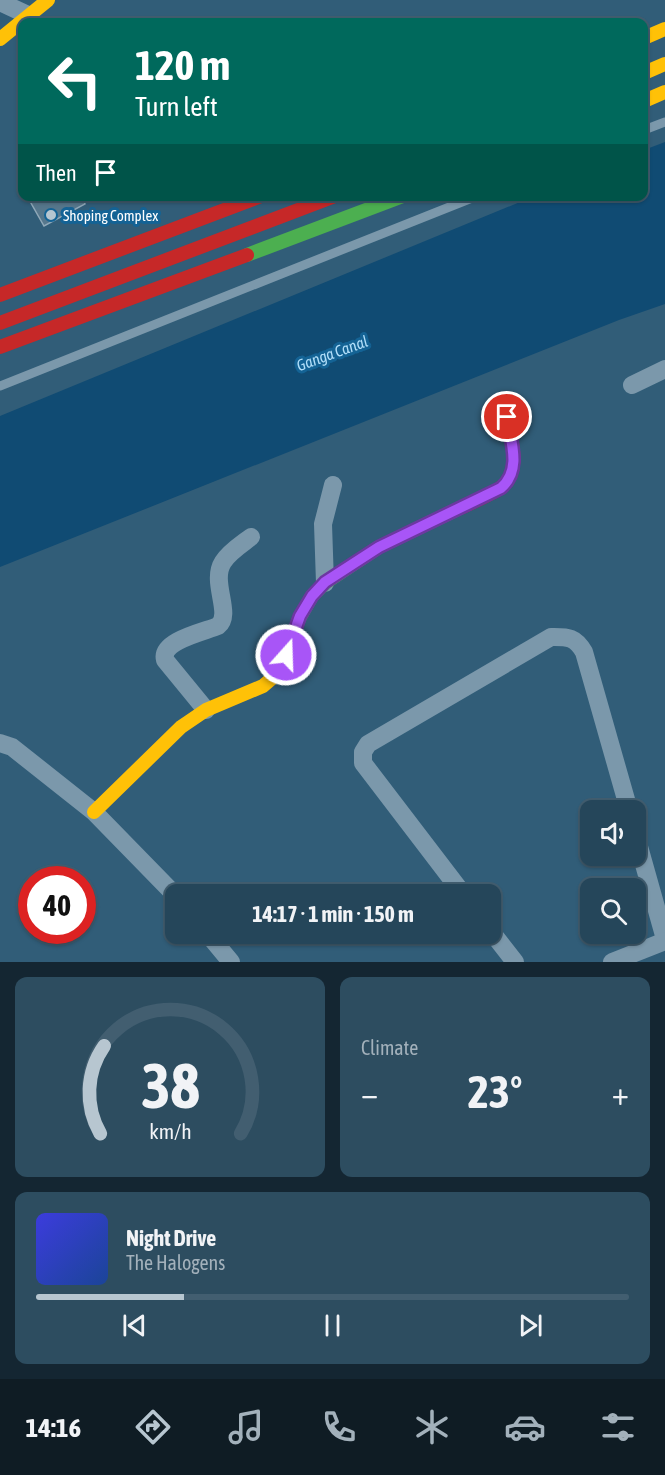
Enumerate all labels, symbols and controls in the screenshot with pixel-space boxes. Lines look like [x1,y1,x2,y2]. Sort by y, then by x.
text: 120 m [135,41,230,89]
icon: left [36,42,114,120]
text: Turn left [135,91,218,122]
icon: arrive [89,156,122,189]
text: Then [36,160,77,186]
place label: Shoping Complex [63,207,158,224]
marker: Shoping Complex [44,208,58,222]
water label: Ganga Canal [294,332,370,375]
pin [481,391,532,442]
icon: arrive [490,400,523,433]
position arrow [254,623,318,687]
map controls [580,800,646,944]
button: sound [580,800,646,866]
speed limit sign: 40 [18,866,96,944]
button: search [580,878,646,944]
text: 14:17 · 1 min · 150 m [252,901,414,927]
text: Climate [361,1036,418,1059]
text: 38 [141,1050,199,1121]
text: 23° [468,1066,522,1118]
text: − [361,1074,378,1112]
text: + [612,1074,629,1112]
text: km/h [149,1119,191,1144]
text: Night Drive [126,1225,216,1251]
text: The Halogens [126,1251,225,1274]
icon: previous [118,1309,151,1342]
icon: pause [316,1309,349,1342]
icon: next [514,1309,547,1342]
icon: directions [132,1406,174,1448]
icon: music [225,1406,267,1448]
icon: phone [318,1406,360,1448]
icon: climate [411,1406,453,1448]
icon: car [504,1406,546,1448]
icon: filters [597,1406,639,1448]
text: 14:16 [26,1412,81,1443]

